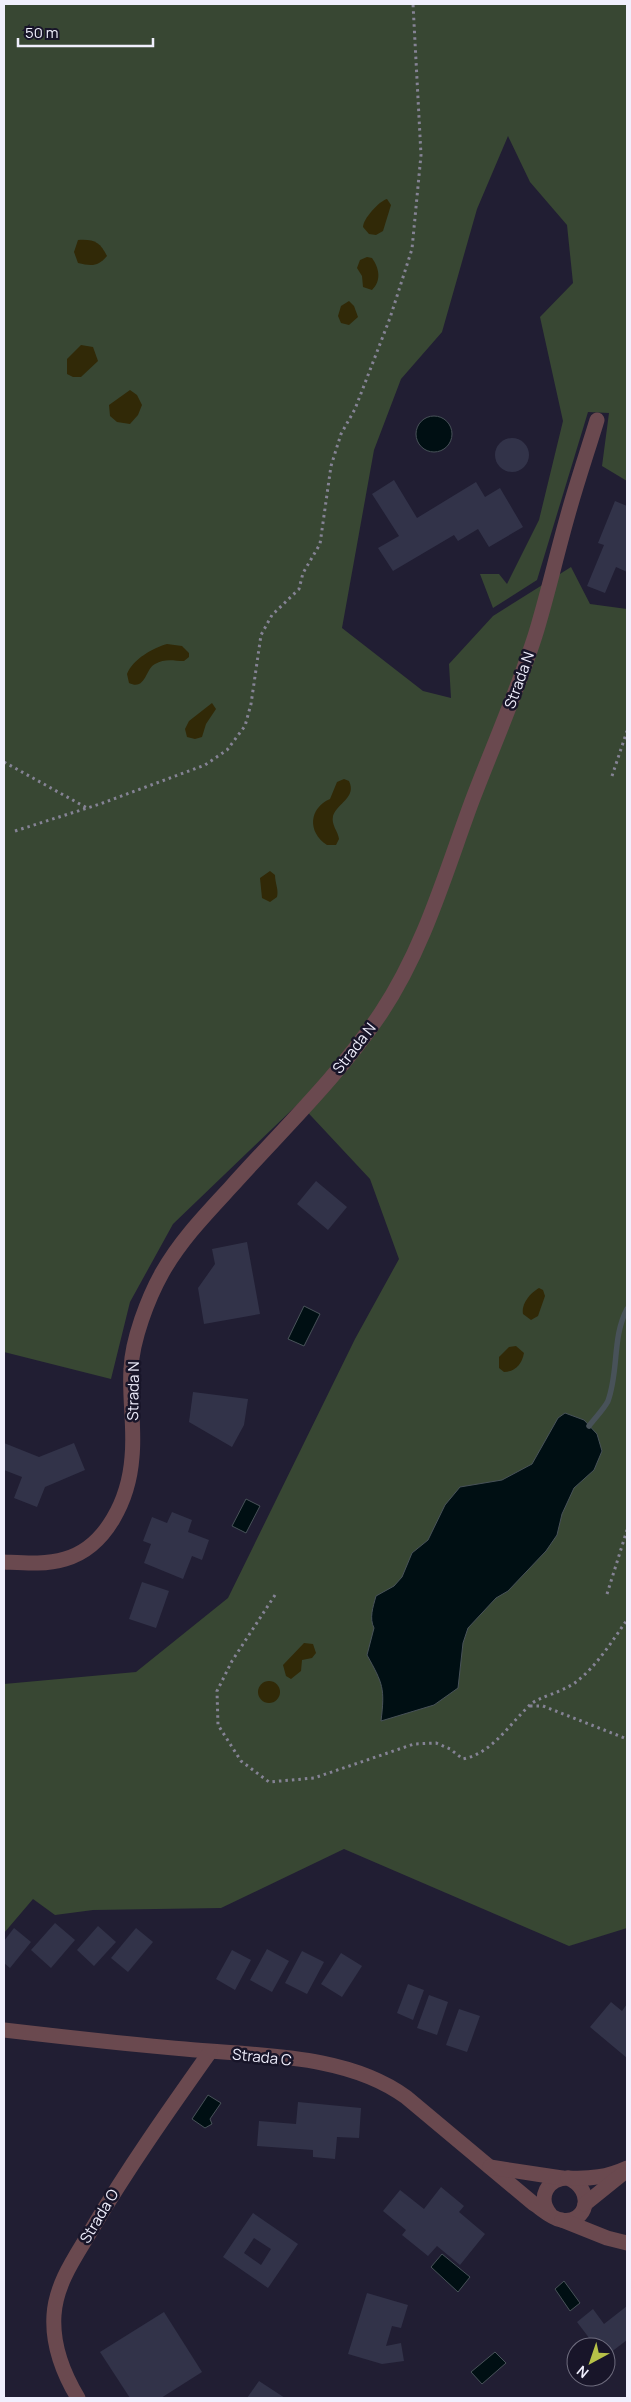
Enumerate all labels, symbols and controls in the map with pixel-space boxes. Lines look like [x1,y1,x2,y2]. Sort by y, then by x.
scale bar [18,15,152,47]
text: 50 m [25,22,59,43]
street label: Strada N [499,649,539,711]
street label: Strada N [328,1018,380,1078]
street label: Strada N [122,1361,144,1421]
street label: Strada C [231,2043,293,2071]
street label: Strada O [75,2185,123,2247]
north arrow [566,2337,616,2387]
text: N [572,2362,592,2383]

